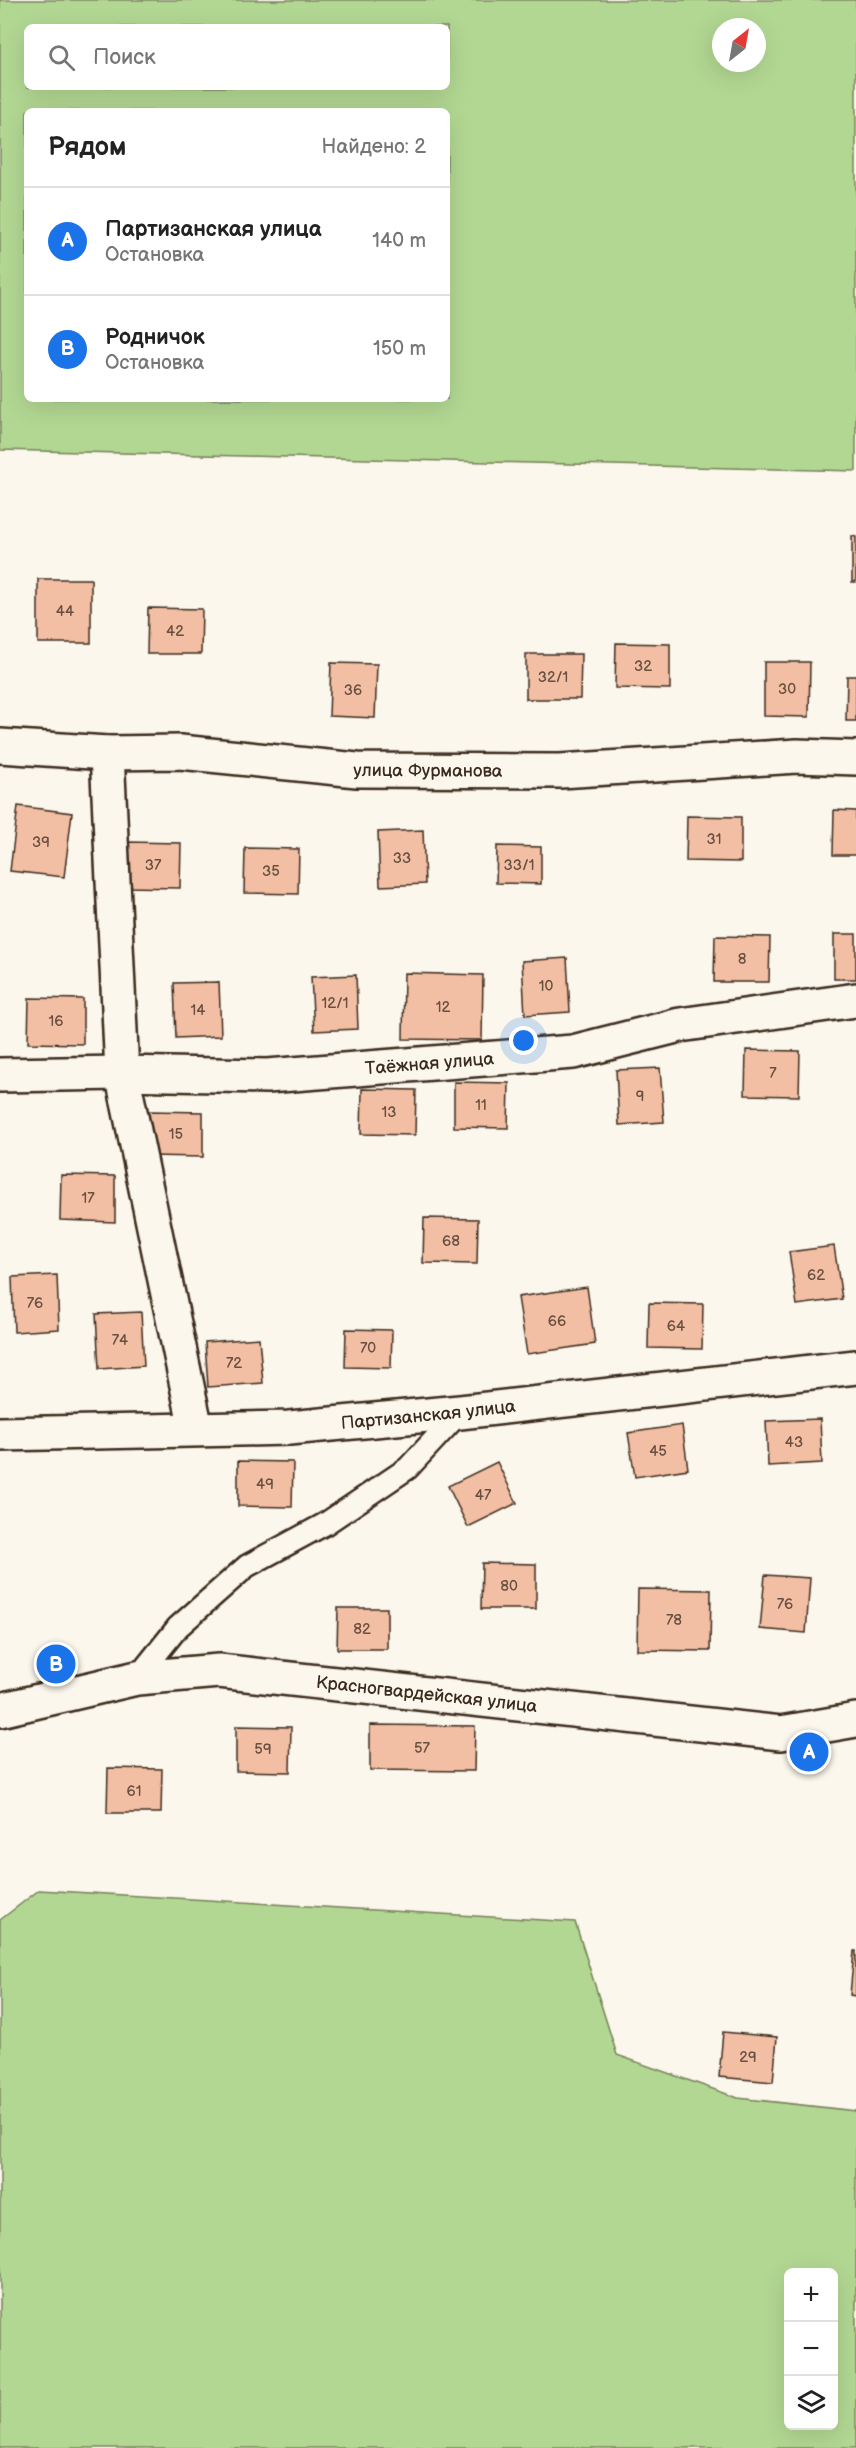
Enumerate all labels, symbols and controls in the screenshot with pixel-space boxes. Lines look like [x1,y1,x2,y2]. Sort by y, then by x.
north arrow [712,18,766,72]
search box [24,24,450,90]
icon: search [45,41,78,74]
text: Поиск [93,44,156,71]
text: Рядом [48,132,126,163]
text: Найдено: 2 [322,135,426,159]
text: Партизанская улица [105,216,321,243]
text: A [61,229,74,253]
text: 140 m [372,229,426,253]
text: Остановка [105,243,204,267]
text: Родничок [105,324,205,351]
text: B [60,337,75,361]
text: 150 m [373,337,426,361]
text: Остановка [105,351,204,375]
house number: 44 [56,602,74,621]
house number: 42 [166,622,184,641]
house number: 32 [634,657,652,676]
house number: 32/1 [538,668,568,687]
house number: 30 [778,680,796,699]
house number: 36 [344,681,362,700]
street label: улица Фурманова [353,760,503,782]
house number: 31 [706,830,722,849]
house number: 39 [32,833,50,852]
house number: 33 [393,849,411,868]
house number: 37 [145,856,162,875]
house number: 33/1 [503,856,535,875]
house number: 35 [262,862,280,881]
house number: 8 [738,950,747,969]
house number: 10 [539,977,553,996]
house number: 12/1 [321,994,349,1013]
house number: 12 [436,998,450,1017]
house number: 14 [191,1001,205,1020]
house number: 16 [49,1012,63,1031]
your location [509,1026,538,1055]
street label: Таёжная улица [364,1048,495,1079]
house number: 7 [769,1064,777,1083]
house number: 9 [636,1087,644,1106]
house number: 11 [475,1096,487,1115]
house number: 13 [381,1103,397,1122]
house number: 15 [169,1125,183,1144]
house number: 17 [81,1189,95,1208]
house number: 68 [442,1232,460,1251]
house number: 62 [807,1266,825,1285]
house number: 76 [27,1294,43,1313]
house number: 66 [548,1312,566,1331]
house number: 64 [667,1317,685,1336]
house number: 74 [112,1331,128,1350]
house number: 70 [360,1339,376,1358]
house number: 72 [226,1354,242,1373]
street label: Партизанская улица [340,1396,517,1434]
house number: 43 [785,1433,803,1452]
house number: 45 [649,1442,667,1461]
house number: 49 [256,1475,274,1494]
house number: 47 [475,1486,492,1505]
house number: 80 [500,1577,518,1596]
house number: 76 [777,1595,793,1614]
house number: 78 [666,1611,682,1630]
house number: 82 [353,1620,371,1639]
pin: B [36,1642,76,1686]
street label: Красногвардейская улица [315,1672,539,1717]
pin: A [790,1730,828,1774]
house number: 57 [414,1739,431,1758]
house number: 59 [254,1740,272,1759]
house number: 61 [127,1782,141,1801]
house number: 29 [739,2048,757,2067]
map controls [784,2268,838,2430]
button: + [784,2268,838,2322]
button: − [784,2322,838,2376]
button: layers [784,2376,838,2430]

